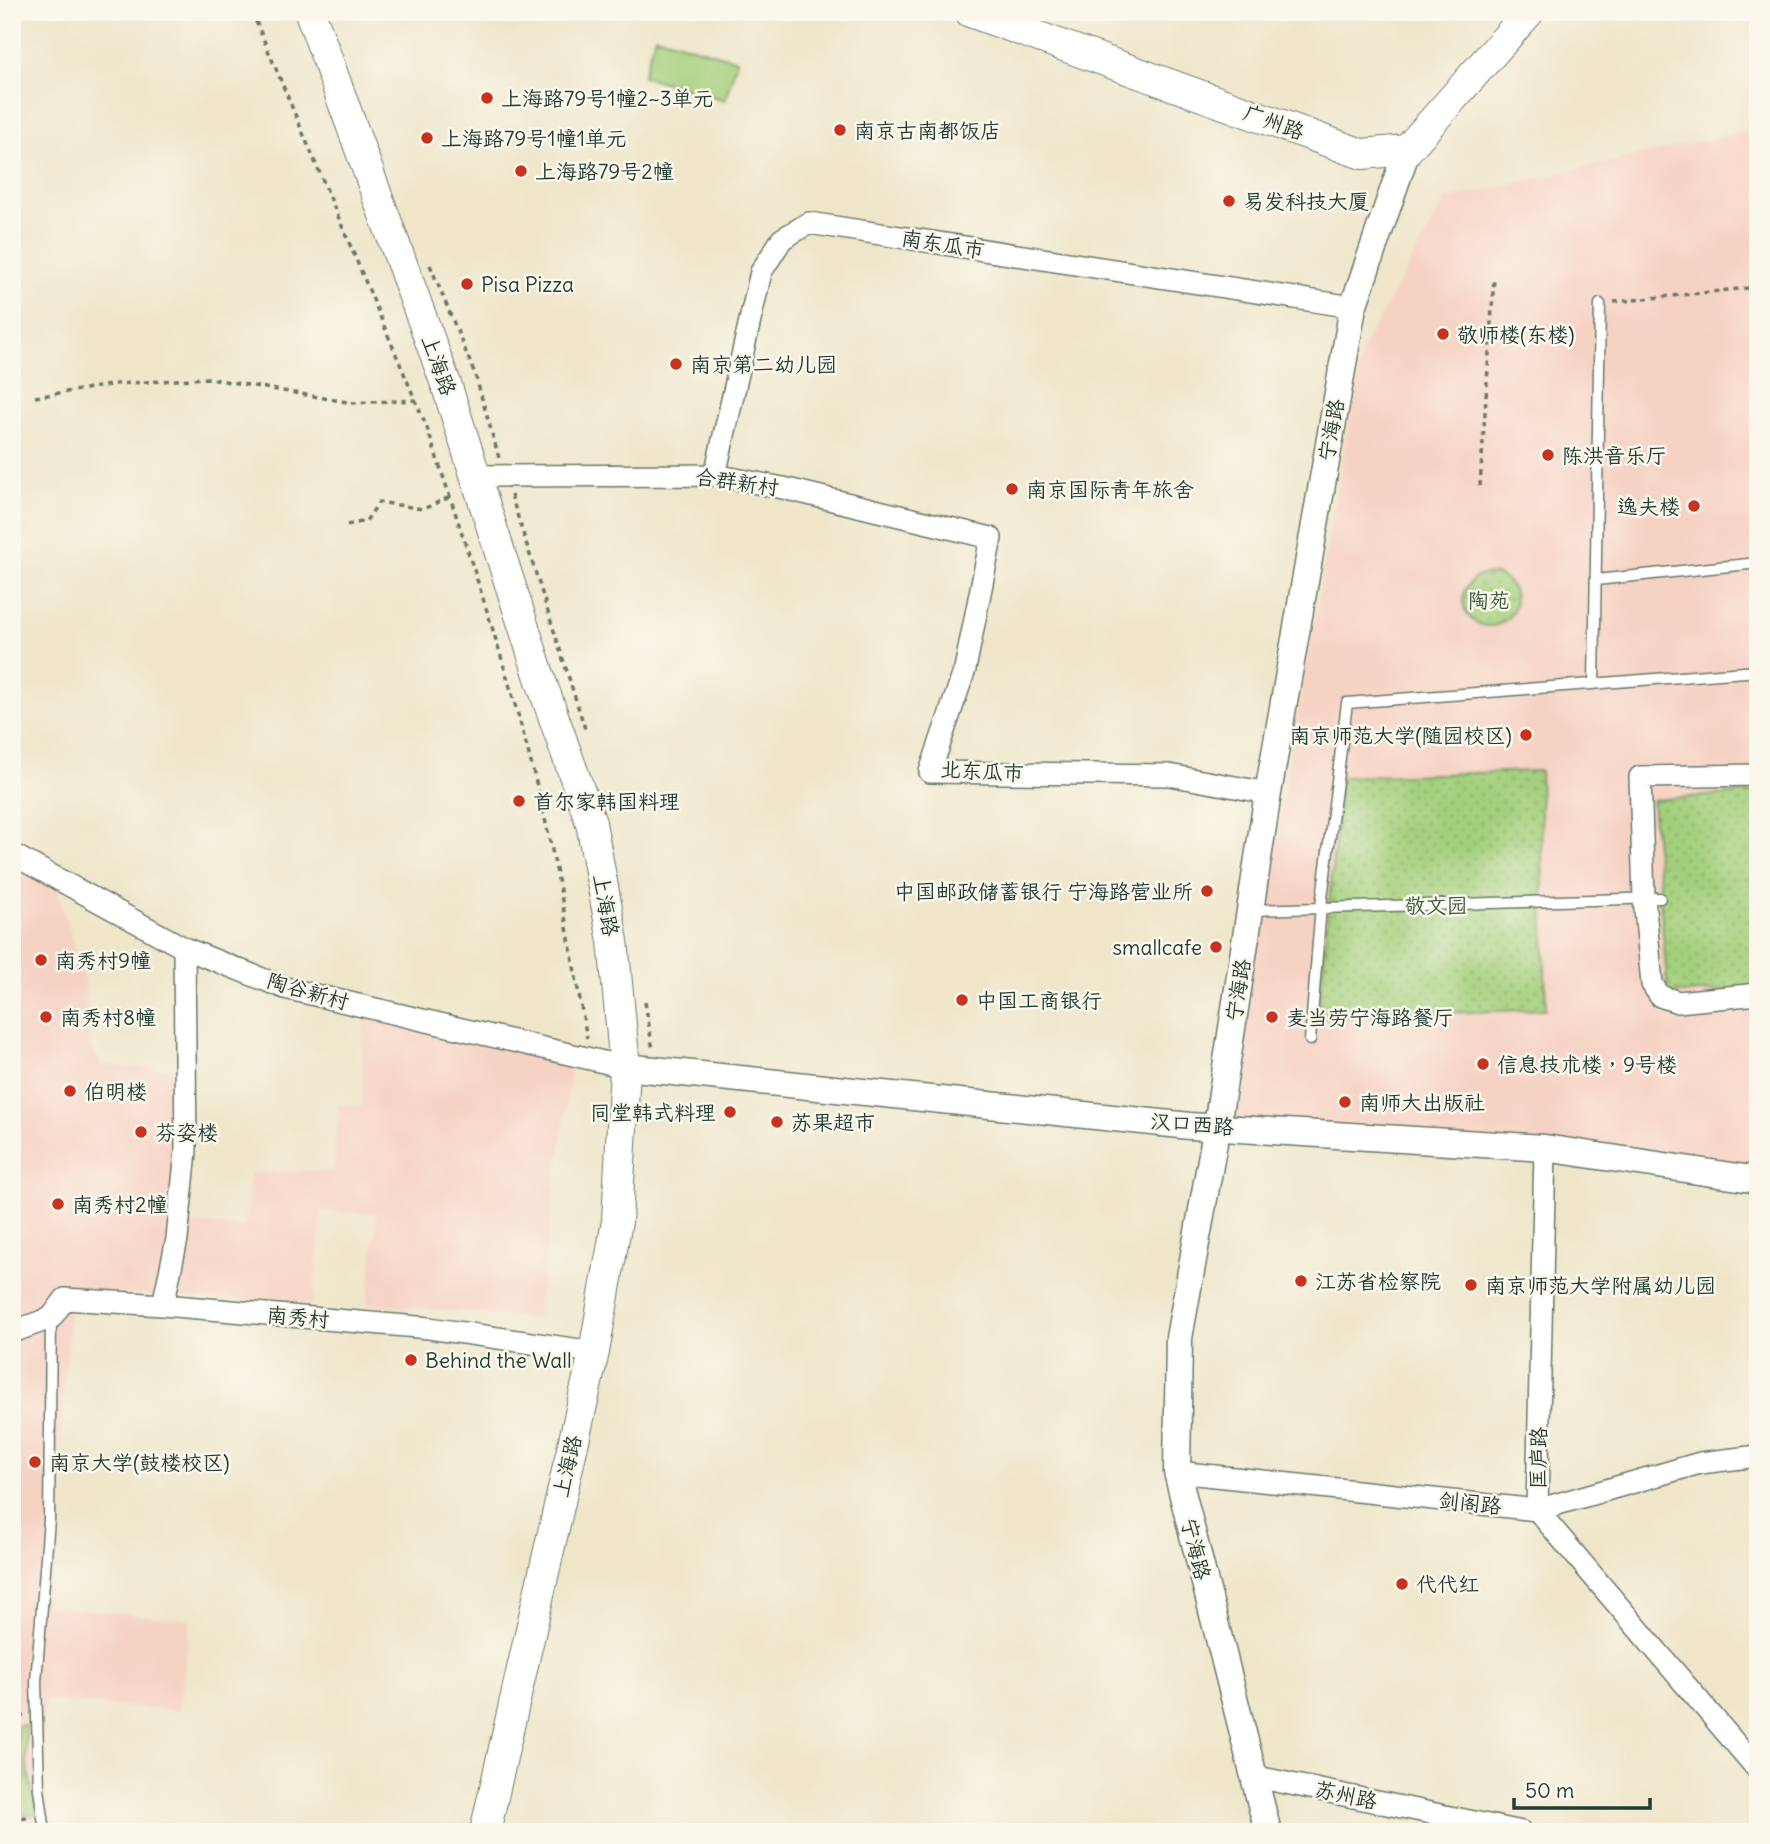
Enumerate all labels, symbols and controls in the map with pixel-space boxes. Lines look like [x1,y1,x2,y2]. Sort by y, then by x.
place label: 上海路79号1幢2~3单元 [501,85,714,112]
marker: 上海路79号1幢2~3单元 [479,90,495,106]
street label: 广州路 [1240,99,1308,145]
place label: 南京古南都饭店 [854,117,1001,144]
marker: 南京古南都饭店 [832,122,848,138]
place label: 上海路79号1幢1单元 [441,125,627,152]
marker: 上海路79号1幢1单元 [419,130,435,146]
place label: 上海路79号2幢 [535,158,674,185]
marker: 上海路79号2幢 [513,163,529,179]
place label: 易发科技大厦 [1243,188,1369,215]
marker: 易发科技大厦 [1221,193,1237,209]
street label: 南东瓜市 [899,224,987,264]
place label: Pisa Pizza [481,271,574,298]
marker: Pisa Pizza [459,276,475,292]
place label: 敬师楼(东楼) [1457,321,1575,348]
marker: 敬师楼(东楼) [1435,326,1451,342]
street label: 上海路 [416,331,462,399]
place label: 南京第二幼儿园 [690,351,837,378]
marker: 南京第二幼儿园 [668,356,684,372]
street label: 宁海路 [1312,397,1350,463]
place label: 陈洪音乐厅 [1562,442,1667,469]
marker: 陈洪音乐厅 [1540,447,1556,463]
street label: 合群新村 [694,463,780,501]
place label: 南京国际青年旅舍 [1026,476,1194,503]
marker: 南京国际青年旅舍 [1004,481,1020,497]
place label: 逸夫楼 [1617,493,1680,520]
marker: 逸夫楼 [1686,498,1702,514]
park label: 陶苑 [1468,587,1510,614]
place label: 南京师范大学(随园校区) [1289,722,1512,749]
marker: 南京师范大学(随园校区) [1518,727,1534,743]
street label: 北东瓜市 [939,755,1025,787]
place label: 首尔家韩国料理 [533,788,680,815]
marker: 首尔家韩国料理 [511,793,527,809]
street label: 上海路 [587,872,625,938]
place label: 中国邮政储蓄银行 宁海路营业所 [894,878,1193,905]
marker: 中国邮政储蓄银行 宁海路营业所 [1199,883,1215,899]
park label: 敬文园 [1405,892,1468,919]
place label: smallcafe [1112,934,1202,961]
marker: smallcafe [1208,939,1224,955]
place label: 南秀村9幢 [55,947,151,974]
marker: 南秀村9幢 [33,952,49,968]
street label: 宁海路 [1220,957,1256,1023]
street label: 陶谷新村 [264,966,352,1016]
place label: 中国工商银行 [976,987,1102,1014]
marker: 中国工商银行 [954,992,970,1008]
place label: 南秀村8幢 [60,1004,156,1031]
place label: 麦当劳宁海路餐厅 [1286,1004,1454,1031]
marker: 南秀村8幢 [38,1009,54,1025]
marker: 麦当劳宁海路餐厅 [1264,1009,1280,1025]
place label: 信息技术楼，9号楼 [1497,1051,1677,1078]
marker: 信息技术楼，9号楼 [1475,1056,1491,1072]
place label: 伯明楼 [84,1078,147,1105]
marker: 伯明楼 [62,1083,78,1099]
place label: 南师大出版社 [1359,1089,1485,1116]
marker: 南师大出版社 [1337,1094,1353,1110]
place label: 同堂韩式料理 [590,1099,716,1126]
marker: 同堂韩式料理 [722,1104,738,1120]
street label: 汉口西路 [1149,1108,1235,1140]
place label: 苏果超市 [791,1109,875,1136]
marker: 苏果超市 [769,1114,785,1130]
place label: 芬姿楼 [155,1119,218,1146]
marker: 芬姿楼 [133,1124,149,1140]
place label: 南秀村2幢 [72,1191,168,1218]
marker: 南秀村2幢 [50,1196,66,1212]
place label: 江苏省检察院 [1315,1268,1441,1295]
place label: 南京师范大学附属幼儿园 [1485,1272,1716,1299]
marker: 江苏省检察院 [1293,1273,1309,1289]
marker: 南京师范大学附属幼儿园 [1463,1277,1479,1293]
street label: 南秀村 [265,1301,331,1333]
place label: Behind the Wall [425,1347,572,1374]
marker: Behind the Wall [403,1352,419,1368]
street label: 匡庐路 [1524,1426,1552,1490]
street label: 上海路 [547,1432,587,1500]
place label: 南京大学(鼓楼校区) [49,1449,230,1476]
marker: 南京大学(鼓楼校区) [27,1454,43,1470]
street label: 剑阁路 [1437,1486,1503,1520]
street label: 宁海路 [1175,1515,1217,1583]
place label: 代代红 [1416,1571,1479,1598]
marker: 代代红 [1394,1576,1410,1592]
scale bar [1514,1767,1651,1811]
street label: 苏州路 [1312,1775,1380,1815]
text: 50 m [1525,1777,1574,1804]

